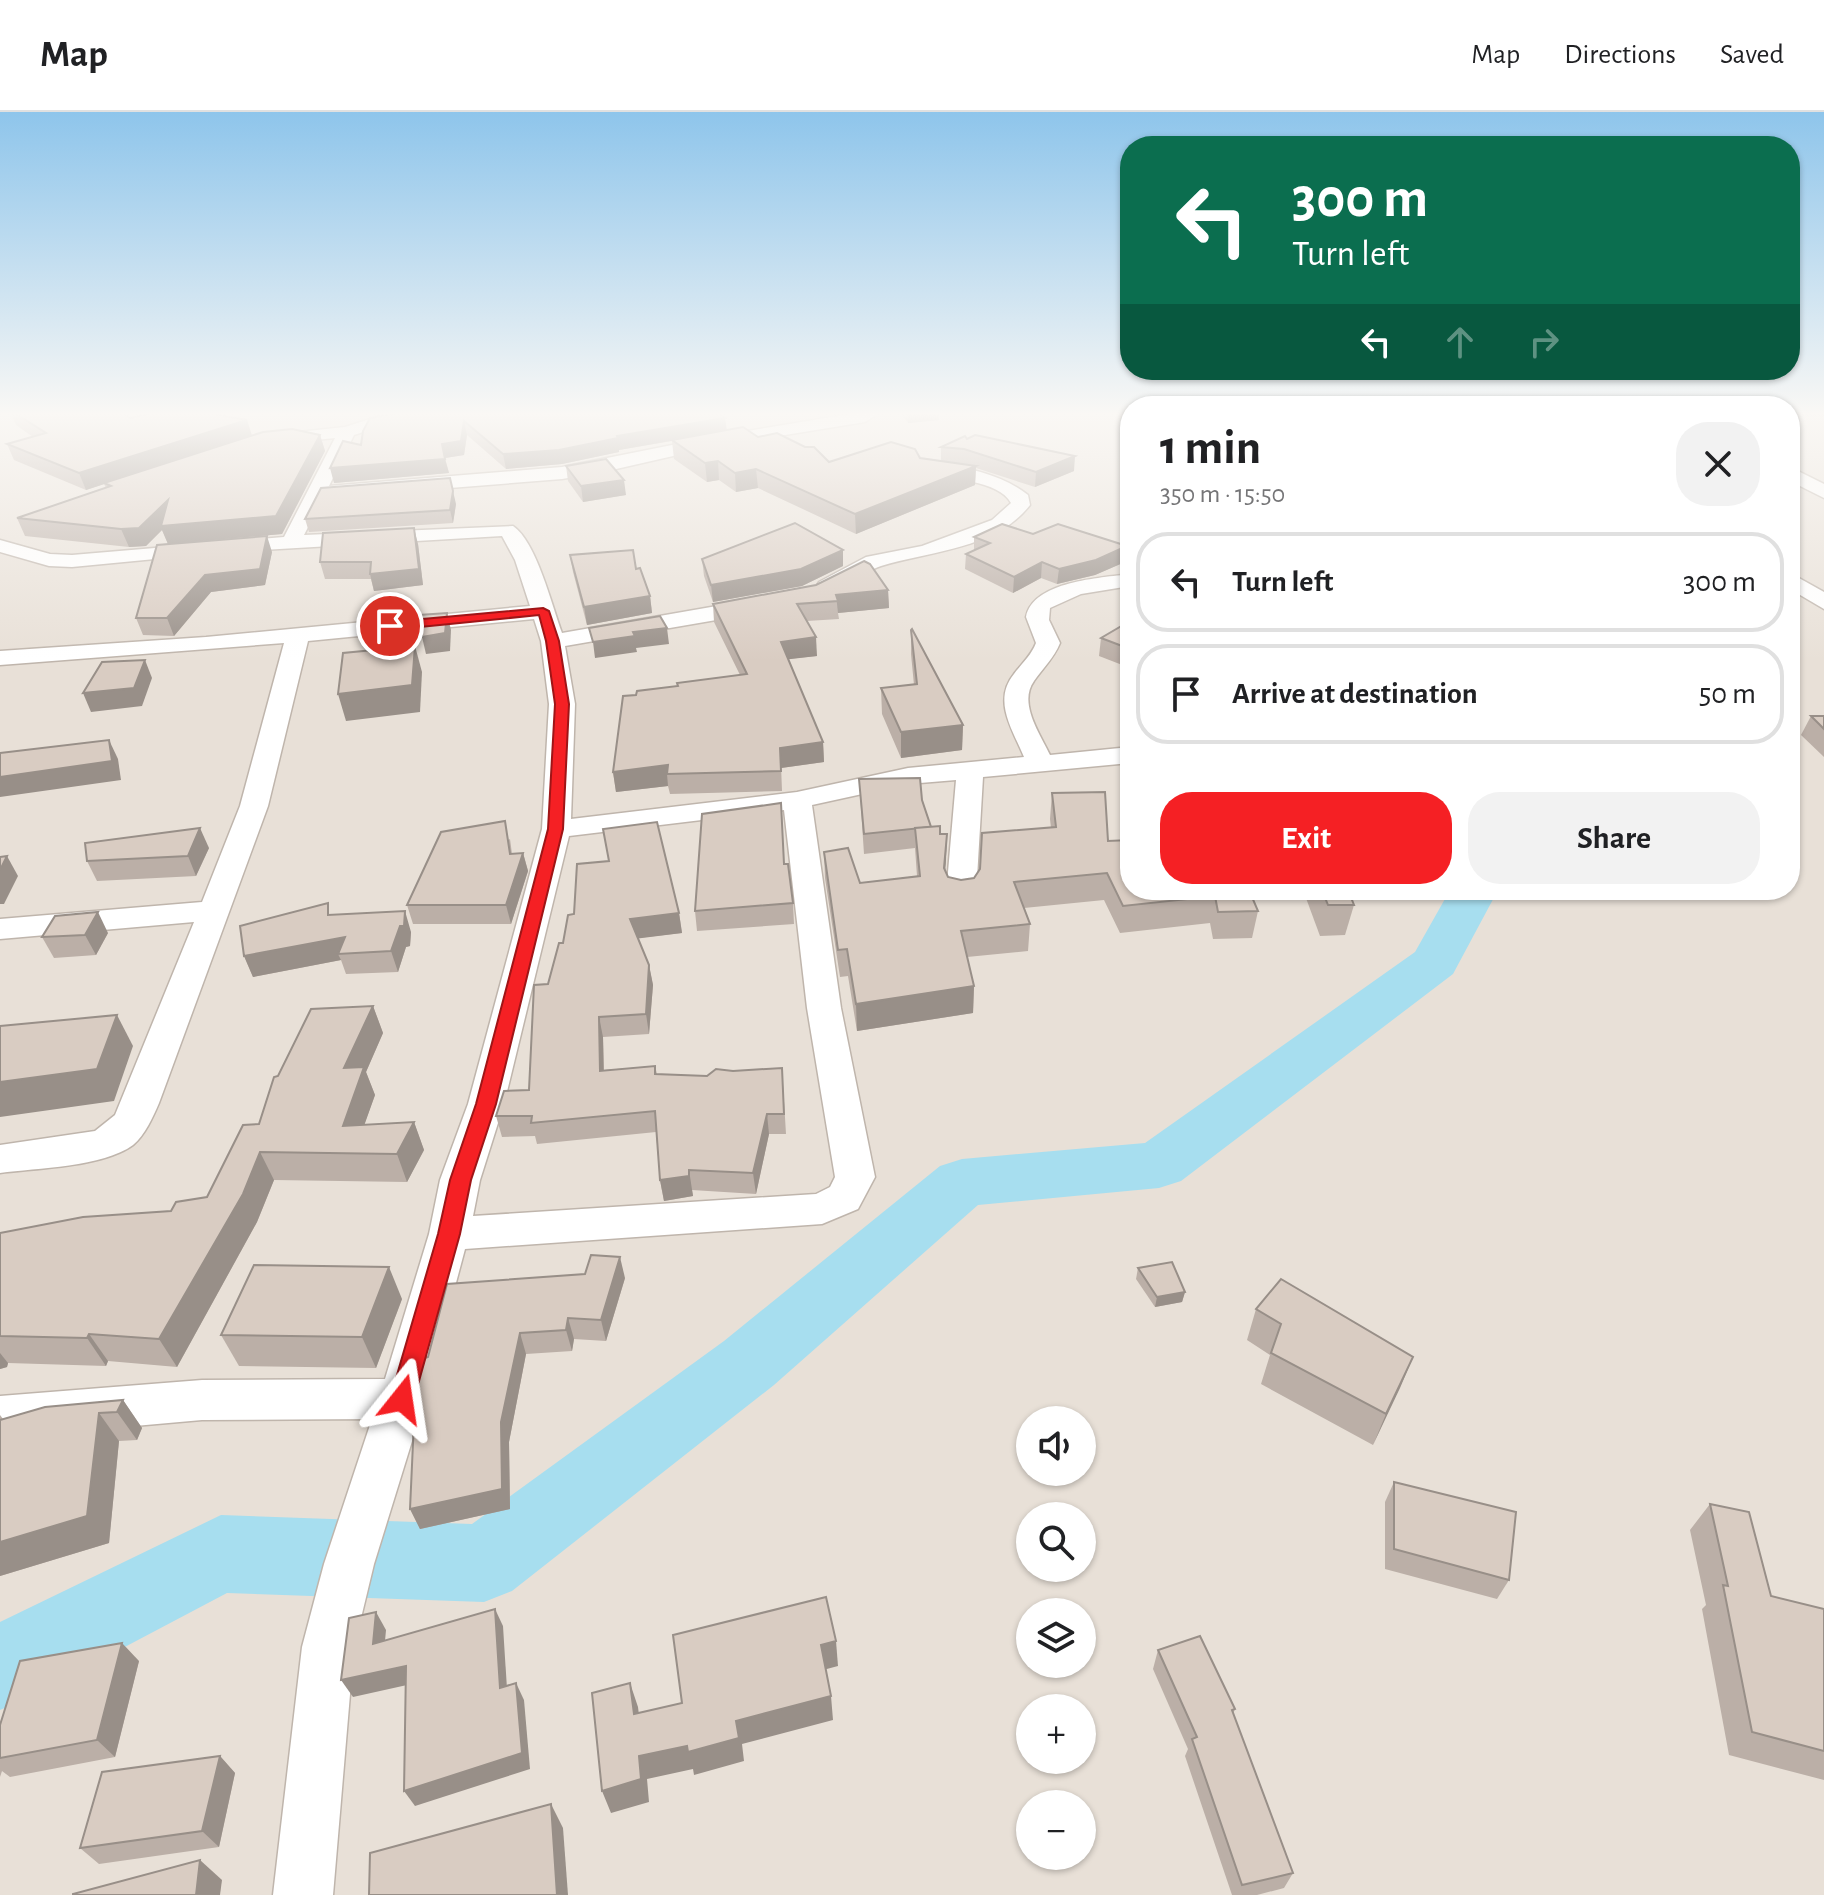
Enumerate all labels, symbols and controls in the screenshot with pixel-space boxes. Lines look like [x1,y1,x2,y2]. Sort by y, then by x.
text: Map [40,36,108,74]
text: Map [1471,41,1520,69]
text: Directions [1564,41,1676,69]
text: Saved [1720,41,1784,69]
icon: left [1160,168,1264,272]
text: 300 m [1292,171,1428,227]
text: Turn left [1292,236,1409,272]
icon: left [1354,320,1398,364]
icon: ahead [1438,320,1482,364]
icon: right [1522,320,1566,364]
button: close [1676,422,1760,506]
text: 1 min [1160,425,1261,473]
text: 350 m · 15:50 [1160,481,1285,507]
icon: left [1164,560,1208,604]
text: Turn left [1232,567,1333,597]
text: 300 m [1683,567,1756,597]
pin [356,592,424,660]
icon: arrive [368,604,412,648]
icon: arrive [1164,672,1208,716]
text: Arrive at destination [1232,679,1478,709]
text: 50 m [1699,679,1756,709]
button: Exit [1160,792,1452,884]
button: Share [1468,792,1760,884]
position arrow [360,1357,444,1441]
map controls [1016,1406,1096,1870]
button: sound [1016,1406,1096,1486]
button: search [1016,1502,1096,1582]
button: layers [1016,1598,1096,1678]
button: + [1016,1694,1096,1774]
button: − [1016,1790,1096,1870]

